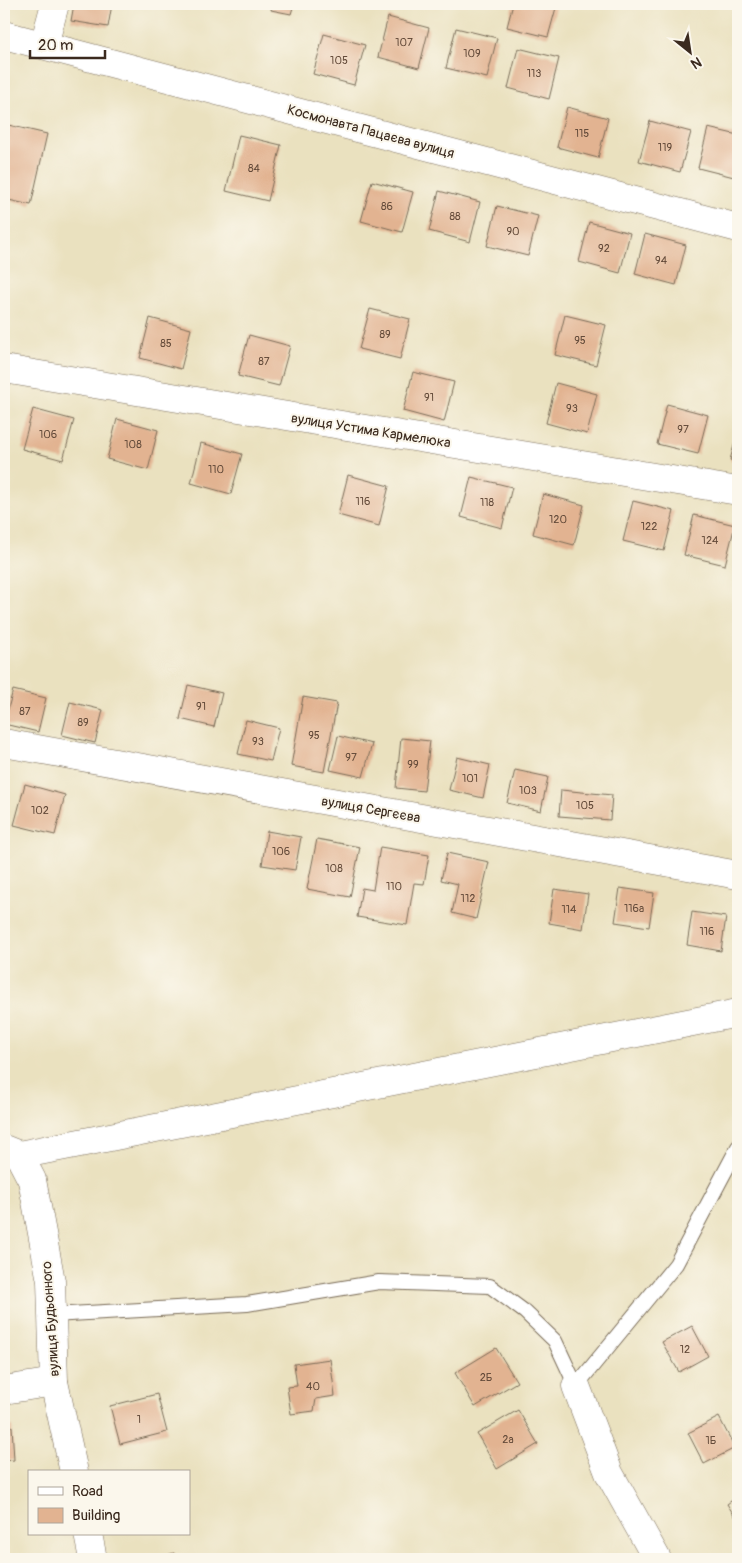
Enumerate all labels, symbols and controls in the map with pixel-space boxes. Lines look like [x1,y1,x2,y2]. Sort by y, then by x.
scale bar [30,28,105,60]
north arrow [664,28,714,78]
text: 20 m [38,36,73,55]
house number: 107 [395,36,413,49]
house number: 109 [463,47,481,60]
text: N [688,53,705,73]
house number: 105 [330,54,348,67]
house number: 113 [527,67,541,80]
street label: Космонавта Пацаєва вулиця [285,101,456,162]
house number: 115 [575,127,589,140]
house number: 119 [658,141,672,154]
house number: 84 [248,162,261,175]
house number: 86 [381,200,393,213]
house number: 88 [449,210,461,223]
house number: 90 [506,225,520,238]
house number: 92 [598,242,610,255]
house number: 94 [655,254,668,267]
house number: 89 [379,328,391,341]
house number: 95 [574,334,586,347]
house number: 85 [160,337,172,350]
house number: 87 [258,355,270,368]
house number: 91 [424,391,434,404]
house number: 93 [566,402,578,415]
street label: вулиця Устима Кармелюка [290,409,452,452]
house number: 97 [677,423,689,436]
house number: 106 [39,428,57,441]
house number: 108 [124,438,142,451]
house number: 110 [208,463,224,476]
house number: 116 [355,495,371,508]
house number: 118 [480,496,495,509]
house number: 120 [549,513,567,526]
house number: 122 [641,520,657,533]
house number: 124 [702,534,719,547]
house number: 91 [196,700,206,713]
house number: 87 [19,705,31,718]
house number: 89 [77,716,89,729]
house number: 95 [308,729,320,742]
house number: 93 [252,735,264,748]
house number: 97 [345,751,357,764]
house number: 99 [407,758,419,771]
house number: 101 [462,772,478,785]
house number: 103 [519,784,537,797]
street label: вулиця Сергєєва [320,792,422,827]
house number: 105 [576,799,594,812]
house number: 102 [31,804,49,817]
house number: 106 [272,845,290,858]
house number: 108 [325,862,343,875]
house number: 110 [386,880,402,893]
house number: 112 [461,892,475,905]
house number: 116а [624,902,644,915]
house number: 114 [562,903,577,916]
house number: 116 [699,925,715,938]
street label: вулиця Будьонного [38,1260,63,1377]
house number: 12 [680,1343,690,1356]
house number: 2Б [480,1371,492,1384]
house number: 40 [306,1380,320,1393]
house number: 1 [137,1413,141,1426]
house number: 2а [502,1433,514,1446]
house number: 1Б [706,1434,716,1447]
legend [28,1470,190,1536]
text: Road [72,1482,103,1501]
text: Building [72,1506,120,1525]

